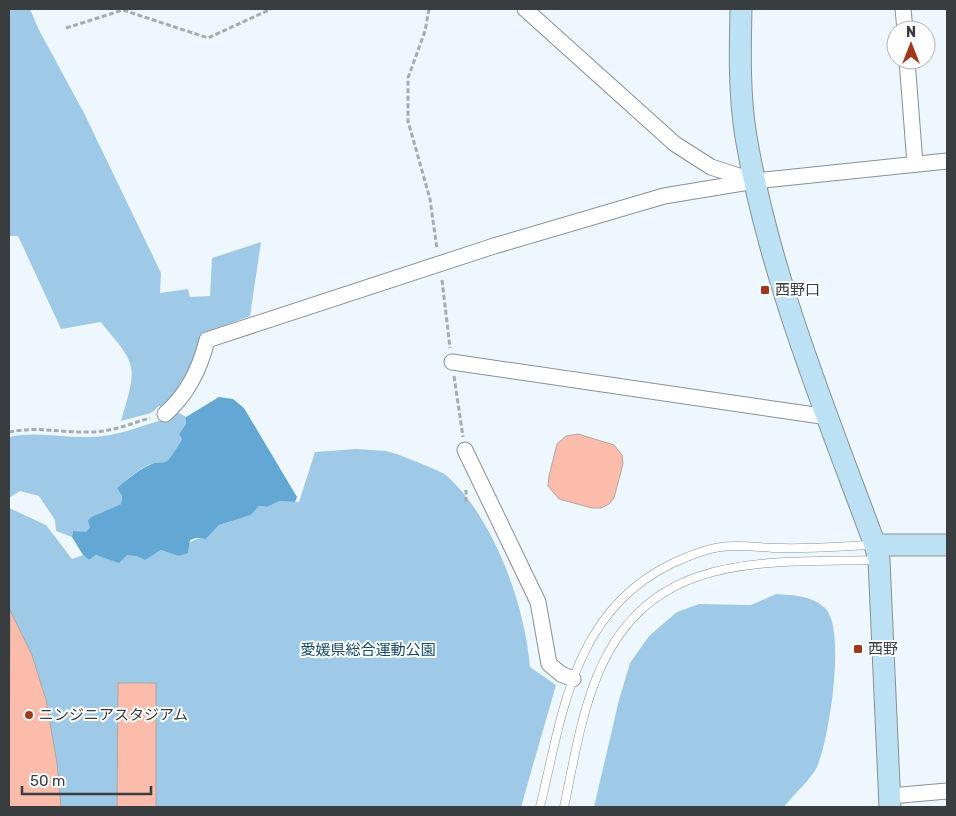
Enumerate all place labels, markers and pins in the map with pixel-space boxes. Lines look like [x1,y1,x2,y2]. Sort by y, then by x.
place label: 西野口 [775,281,820,299]
marker: 西野口 [759,284,771,296]
place label: 西野 [868,640,898,658]
marker: 西野 [852,643,864,655]
place label: ニンジニアスタジアム [39,706,188,724]
marker: ニンジニアスタジアム [23,709,35,721]

